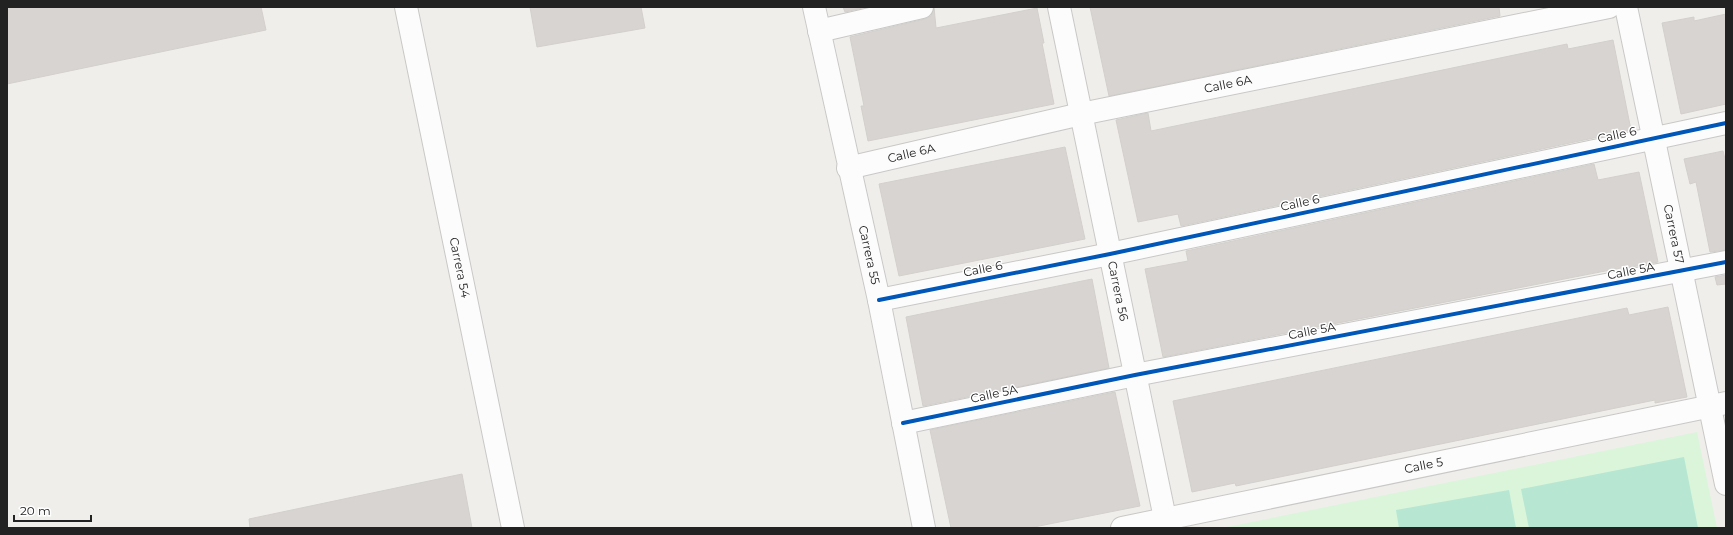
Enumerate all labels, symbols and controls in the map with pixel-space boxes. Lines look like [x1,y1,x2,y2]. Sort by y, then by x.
street label: Calle 6A [1203,72,1253,96]
street label: Calle 6 [1596,123,1638,146]
street label: Calle 6A [886,140,937,166]
street label: Calle 6 [1279,191,1321,214]
street label: Carrera 57 [1661,203,1688,265]
street label: Carrera 55 [856,224,883,286]
street label: Carrera 54 [446,236,474,299]
street label: Calle 6 [962,257,1004,280]
street label: Calle 5A [1606,259,1656,282]
street label: Carrera 56 [1105,260,1132,322]
street label: Calle 5A [1287,319,1337,342]
street label: Calle 5A [969,381,1019,406]
street label: Calle 5 [1403,454,1444,476]
scale bar [14,497,91,523]
text: 20 m [20,503,51,518]

